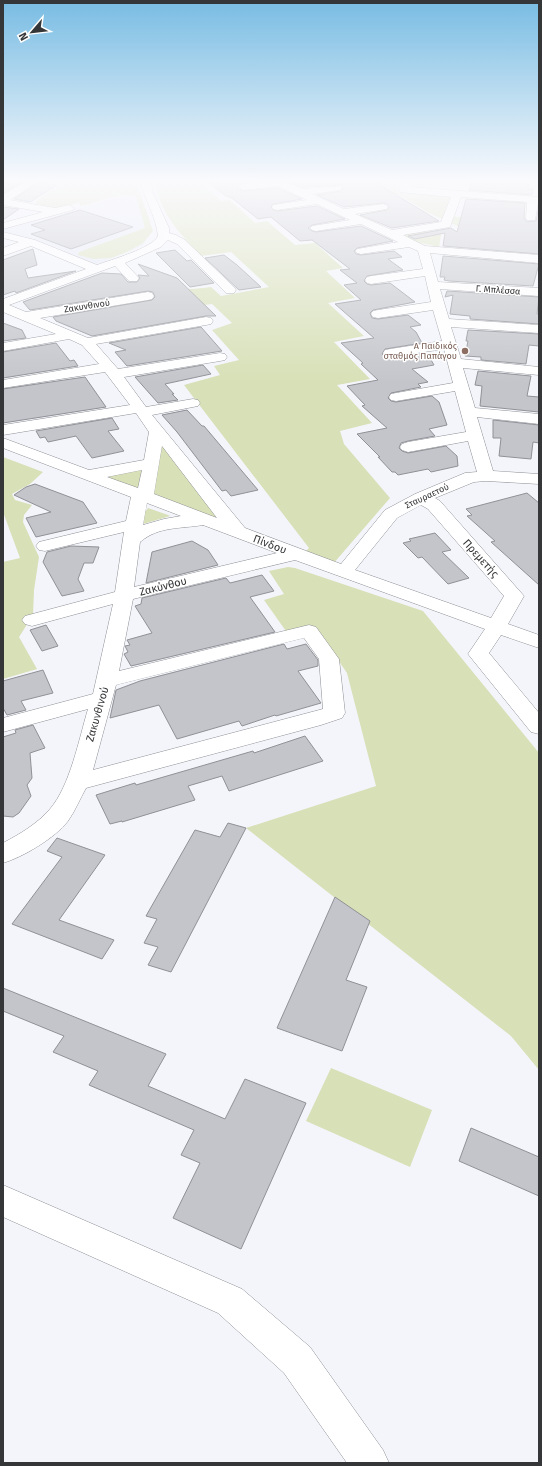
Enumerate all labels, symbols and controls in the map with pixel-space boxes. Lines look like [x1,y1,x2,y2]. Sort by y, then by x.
north arrow [12,12,52,52]
text: N [16,30,31,43]
street label: Γ. Μπλέσσα [475,283,521,297]
street label: Ζακυνθινού [63,297,111,315]
place label: Α Παιδικός σταθμός Παπάγου [384,341,458,361]
marker: Α Παιδικός σταθμός Παπάγου [460,346,470,356]
street label: Σταυραετού [403,481,451,511]
street label: Πίνδου [251,532,288,557]
street label: Πρεμετής [460,536,501,580]
street label: Ζακύνθου [138,574,188,599]
street label: Ζακυνθινού [83,685,112,743]

